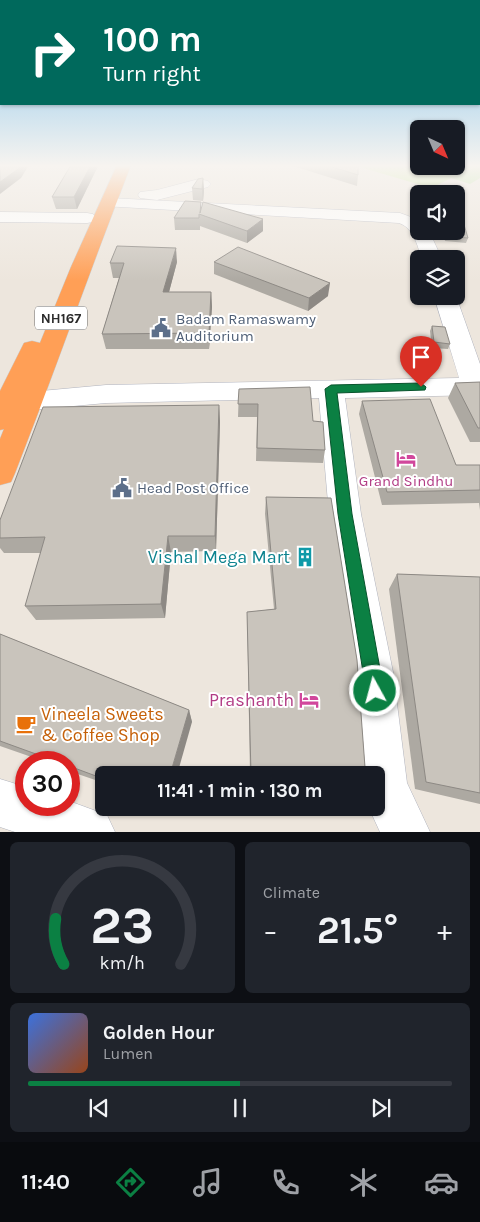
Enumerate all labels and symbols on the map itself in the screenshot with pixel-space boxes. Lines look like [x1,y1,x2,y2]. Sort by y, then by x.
north arrow [410,120,465,175]
road number: NH167 [35,306,87,330]
place label: Badam Ramaswamy Auditorium [176,310,316,345]
public building icon: Badam Ramaswamy Auditorium [150,317,172,339]
pin [400,336,442,387]
hotel icon: Grand Sindhu [395,448,417,470]
place label: Grand Sindhu [359,472,453,490]
public building icon: Head Post Office [111,477,133,499]
place label: Head Post Office [137,479,249,497]
place label: Vishal Mega Mart [148,546,290,568]
building icon: Vishal Mega Mart [294,546,316,568]
position arrow [348,664,400,716]
place label: Prashanth [209,689,294,711]
hotel icon: Prashanth [298,689,320,711]
place label: Vineela Sweets & Coffee Shop [41,703,164,746]
cafe icon: Vineela Sweets & Coffee Shop [15,713,37,735]
speed limit sign: 30 [15,751,80,816]

